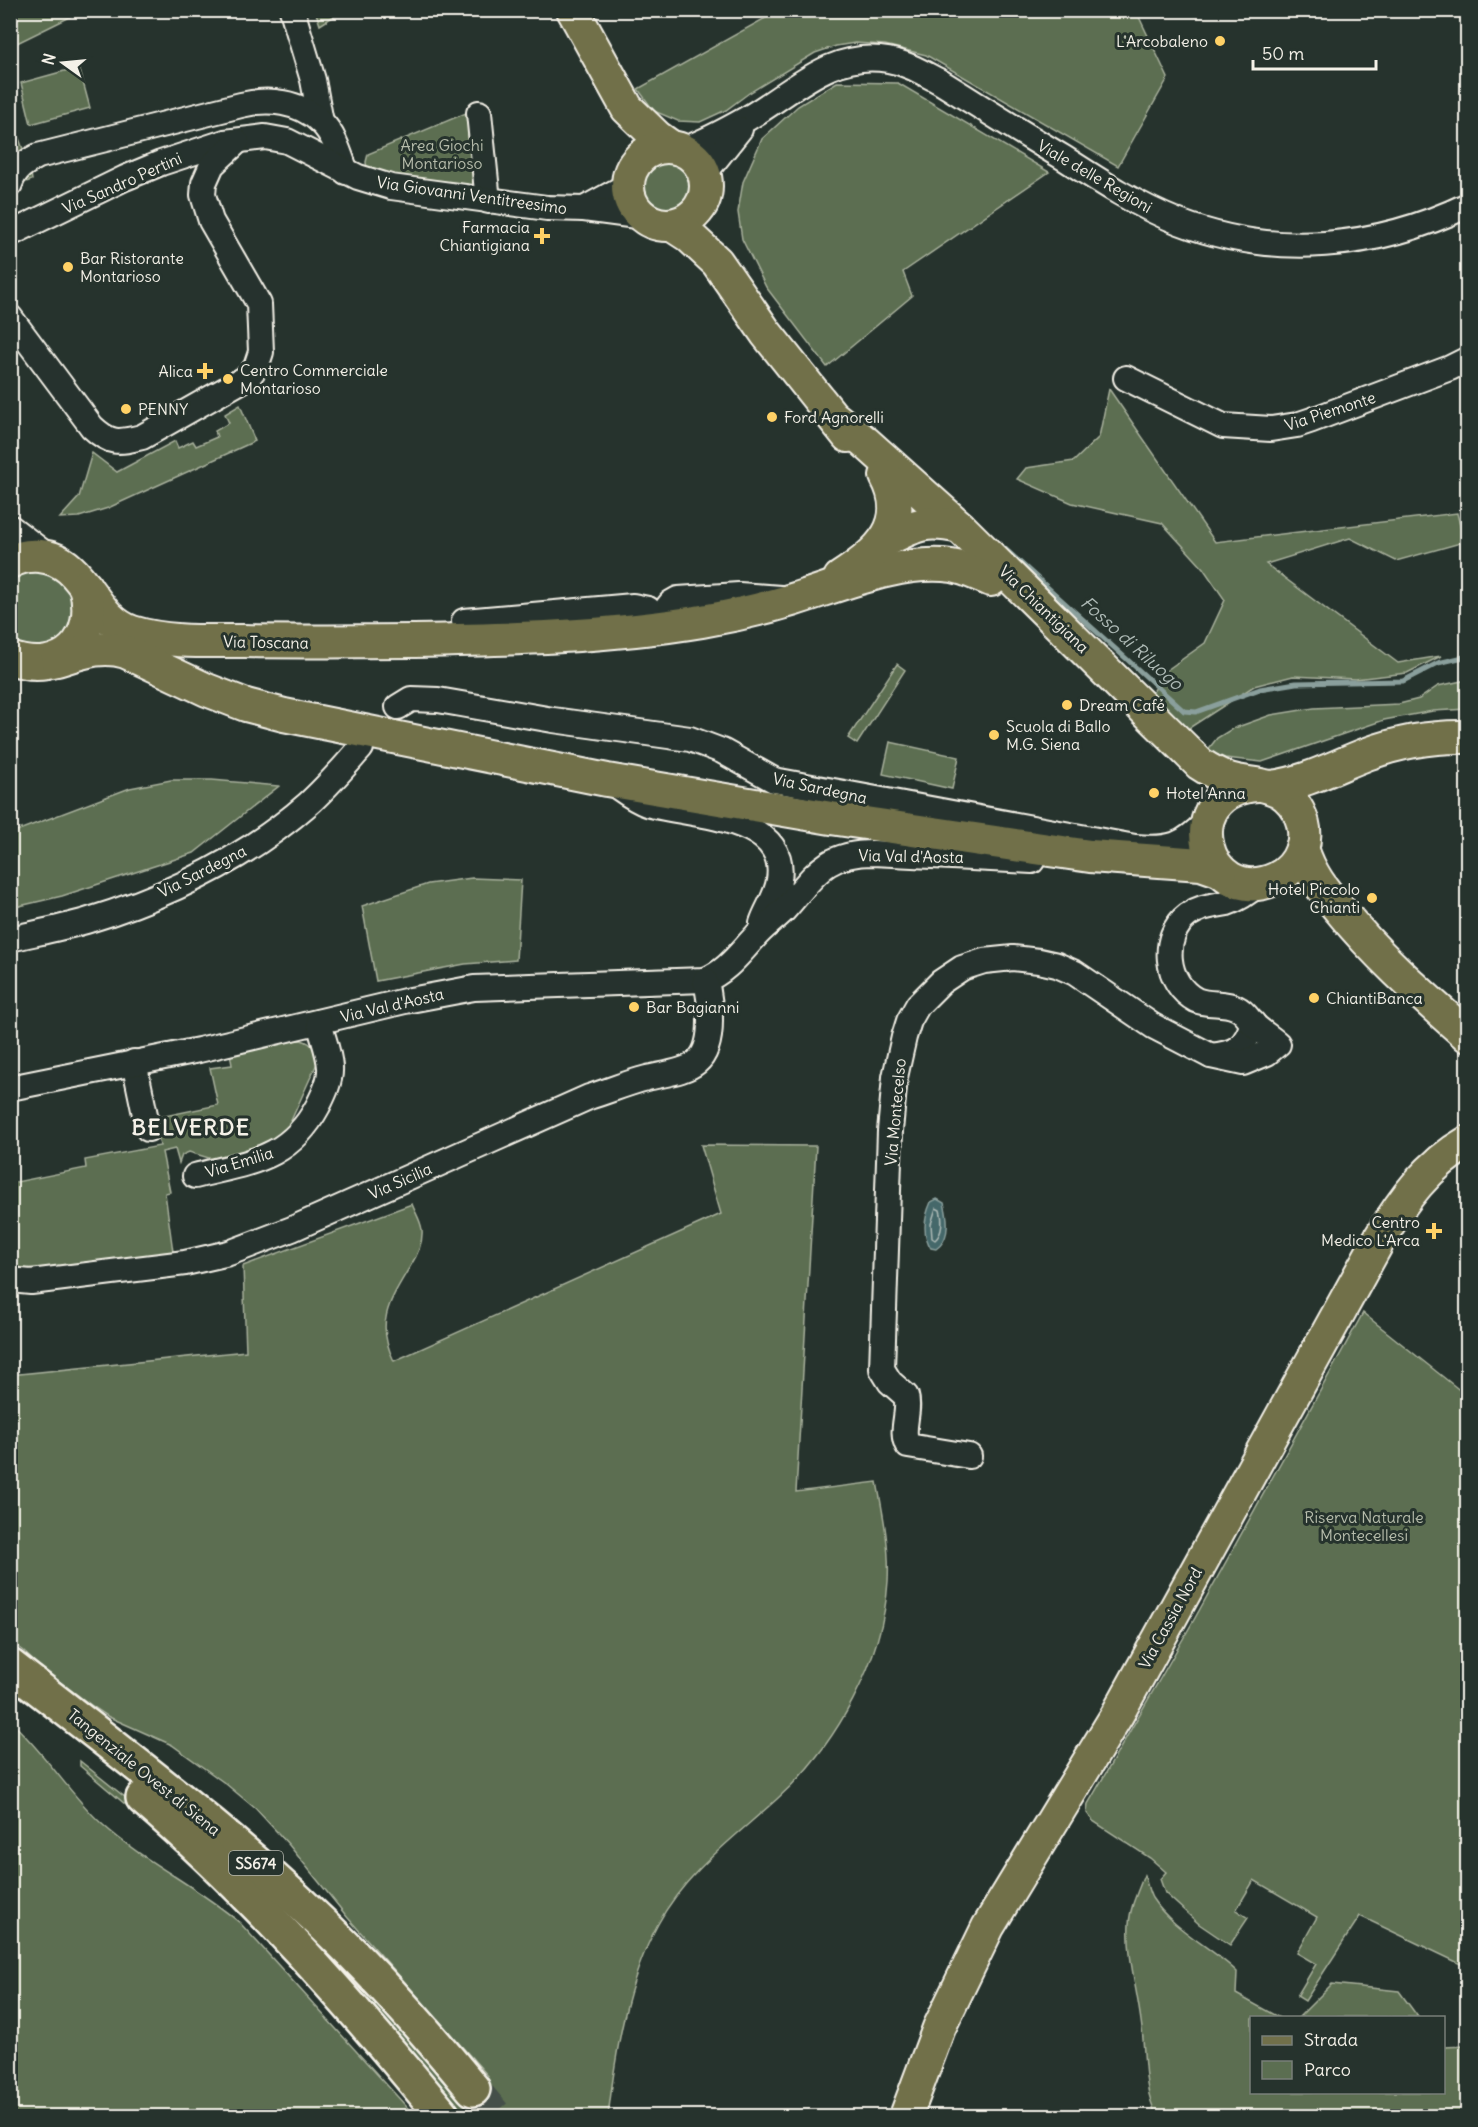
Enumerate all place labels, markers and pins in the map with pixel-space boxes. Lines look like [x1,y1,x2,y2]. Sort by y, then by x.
place label: L'Arcobaleno [1116,31,1208,51]
marker: L'Arcobaleno [1213,34,1227,48]
place label: Farmacia Chiantigiana [439,217,530,255]
marker: Farmacia Chiantigiana [535,229,549,243]
place label: Bar Ristorante Montarioso [80,248,184,286]
marker: Bar Ristorante Montarioso [61,260,75,274]
place label: Centro Commerciale Montarioso [240,360,388,398]
place label: Alica [158,361,193,381]
marker: Alica [198,364,212,378]
marker: Centro Commerciale Montarioso [221,372,235,386]
place label: PENNY [138,399,188,419]
marker: PENNY [119,402,133,416]
place label: Ford Agnorelli [784,407,884,427]
marker: Ford Agnorelli [765,410,779,424]
place label: Dream Café [1079,695,1165,715]
marker: Dream Café [1060,698,1074,712]
place label: Scuola di Ballo M.G. Siena [1006,716,1110,754]
marker: Scuola di Ballo M.G. Siena [987,728,1001,742]
place label: Hotel Anna [1166,783,1246,803]
marker: Hotel Anna [1147,786,1161,800]
place label: Hotel Piccolo Chianti [1268,879,1360,917]
marker: Hotel Piccolo Chianti [1365,891,1379,905]
place label: ChiantiBanca [1326,988,1423,1008]
marker: ChiantiBanca [1307,991,1321,1005]
place label: Bar Bagianni [646,997,739,1017]
marker: Bar Bagianni [627,1000,641,1014]
place label: Centro Medico L'Arca [1321,1212,1420,1250]
marker: Centro Medico L'Arca [1425,1222,1443,1240]

